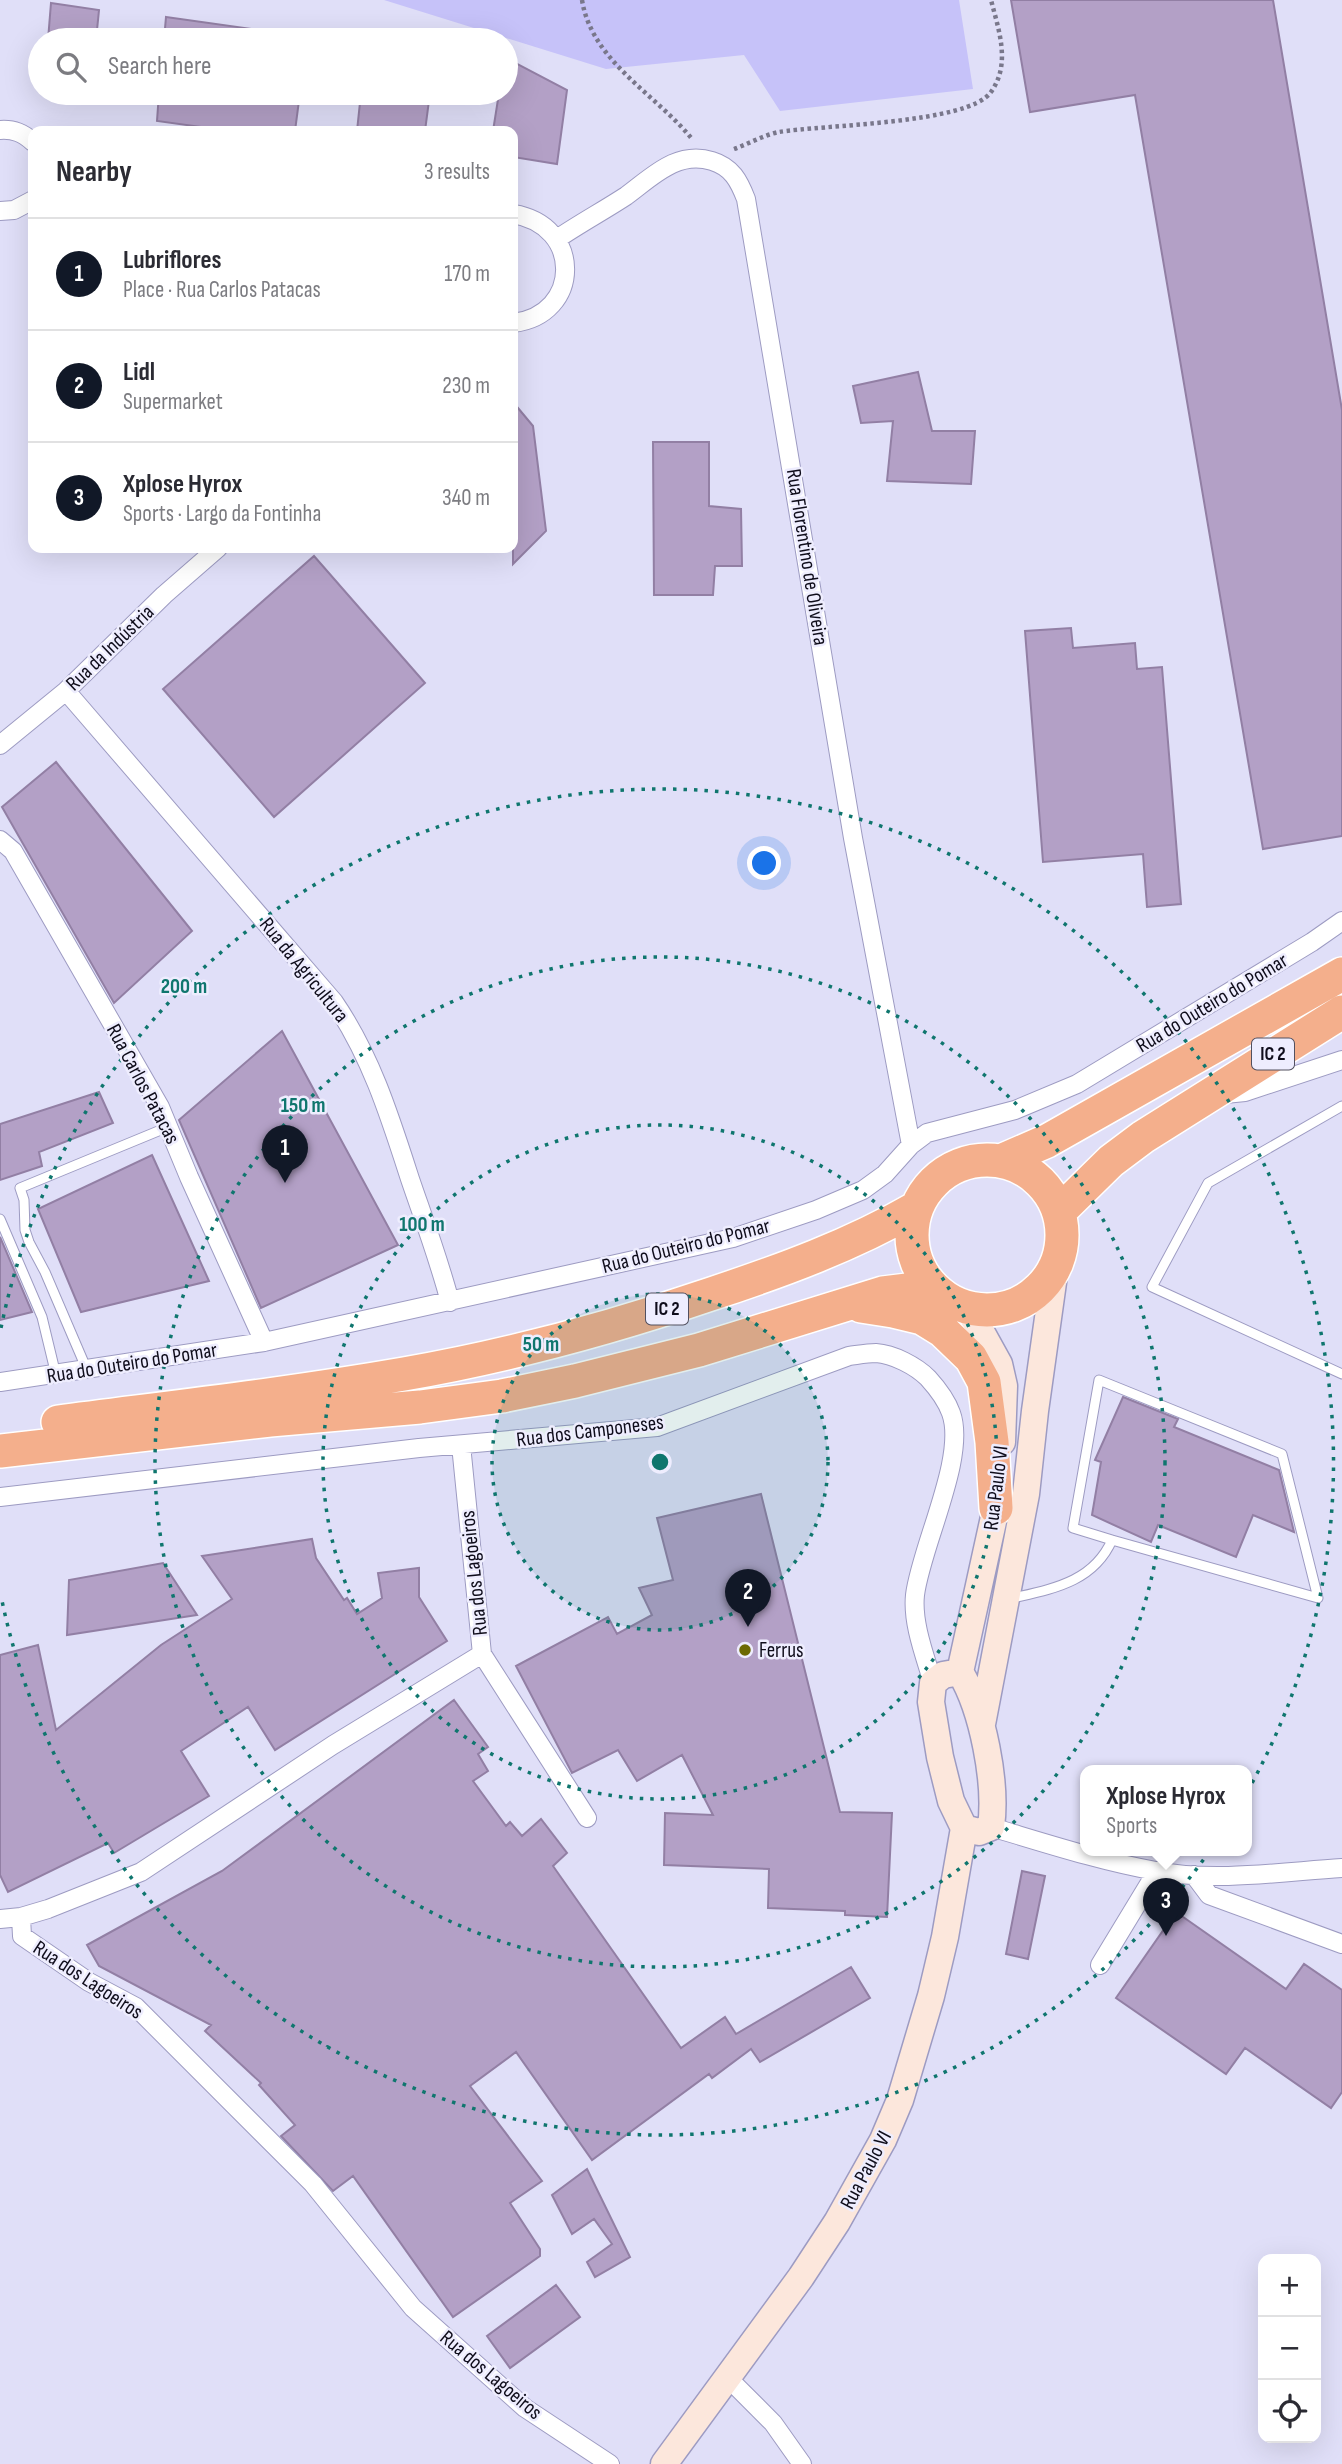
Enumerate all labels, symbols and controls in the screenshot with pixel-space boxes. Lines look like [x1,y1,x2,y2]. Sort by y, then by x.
search box [28,28,518,105]
icon: search [52,48,90,86]
text: Search here [108,51,211,82]
text: Nearby [56,154,132,190]
text: 3 results [424,158,490,186]
text: Lubriflores [123,245,222,276]
text: 1 [74,260,84,288]
text: 170 m [444,260,490,288]
text: Place · Rua Carlos Patacas [123,276,321,304]
text: Lidl [123,357,155,388]
text: 2 [74,372,84,400]
text: 230 m [442,372,490,400]
text: Supermarket [123,388,223,416]
street label: Rua Florentino de Oliveira [781,467,833,647]
text: Xplose Hyrox [123,469,242,500]
text: 3 [74,484,84,512]
text: 340 m [442,484,490,512]
text: Sports · Largo da Fontinha [123,500,321,528]
street label: Rua da Indústria [61,600,159,696]
your location [747,846,781,880]
street label: Rua da Agricultura [254,912,354,1028]
street label: Rua do Outeiro do Pomar [1132,948,1292,1058]
text: 200 m [161,974,207,999]
street label: Rua Carlos Patacas [101,1020,185,1148]
road number: IC 2 [1252,1038,1294,1070]
text: 150 m [281,1093,325,1118]
pin: 1 [262,1125,308,1183]
text: 100 m [399,1212,445,1237]
street label: Rua do Outeiro do Pomar [599,1213,773,1279]
road number: IC 2 [646,1294,688,1324]
text: 50 m [523,1332,559,1357]
street label: Rua do Outeiro do Pomar [45,1337,219,1389]
street label: Rua dos Camponeses [515,1410,665,1452]
street label: Rua Paulo VI [978,1444,1014,1532]
centre of rings [648,1450,672,1474]
street label: Rua dos Lagoeiros [455,1509,493,1637]
pin: 2 [725,1569,771,1627]
place label: Ferrus [759,1638,803,1663]
marker: Ferrus [737,1642,753,1658]
popup [1080,1765,1252,1856]
text: Xplose Hyrox [1106,1781,1226,1812]
text: Sports [1106,1812,1157,1840]
pin: 3 [1143,1878,1189,1936]
street label: Rua dos Lagoeiros [29,1935,147,2025]
street label: Rua Paulo VI [835,2127,897,2213]
map controls [1258,2254,1321,2443]
button: + [1258,2254,1321,2317]
button: − [1258,2317,1321,2380]
street label: Rua dos Lagoeiros [435,2325,547,2425]
button: locate [1258,2380,1321,2443]

